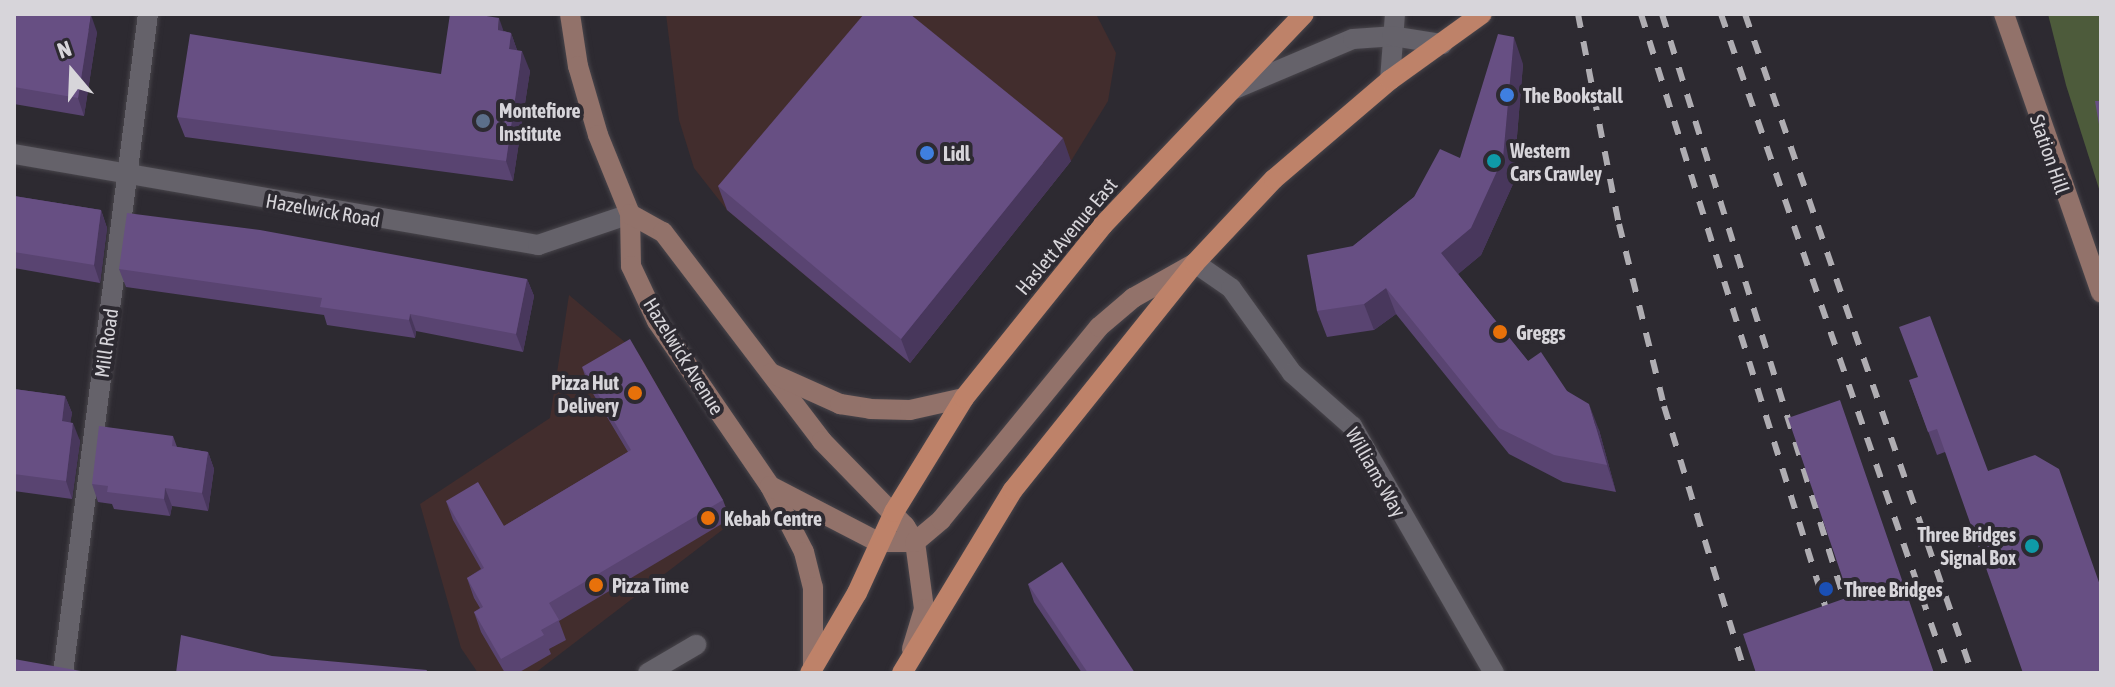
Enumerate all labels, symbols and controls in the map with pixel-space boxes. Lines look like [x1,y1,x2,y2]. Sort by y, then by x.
north arrow [32,32,112,112]
text: N [54,35,75,64]
place label: The Bookstall [1523,83,1623,107]
marker: The Bookstall [1498,86,1516,104]
place label: Montefiore Institute [499,98,581,145]
street label: Station Hill [2025,111,2075,197]
marker: Montefiore Institute [474,112,492,130]
place label: Western Cars Crawley [1510,138,1602,185]
place label: Lidl [943,141,970,165]
marker: Lidl [918,144,936,162]
marker: Western Cars Crawley [1485,152,1503,170]
street label: Haslett Avenue East [1010,173,1122,299]
street label: Hazelwick Road [264,188,382,232]
street label: Hazelwick Avenue [639,293,729,419]
street label: Mill Road [89,307,123,379]
place label: Greggs [1516,320,1565,344]
marker: Greggs [1491,323,1509,341]
place label: Pizza Hut Delivery [551,370,619,417]
marker: Pizza Hut Delivery [626,384,644,402]
street label: Williams Way [1341,423,1411,521]
place label: Kebab Centre [724,506,822,530]
marker: Kebab Centre [699,509,717,527]
place label: Three Bridges Signal Box [1917,522,2016,569]
marker: Three Bridges Signal Box [2023,537,2041,555]
place label: Pizza Time [612,573,689,597]
marker: Pizza Time [587,576,605,594]
place label: Three Bridges [1844,577,1943,601]
marker: Three Bridges [1815,578,1837,600]

